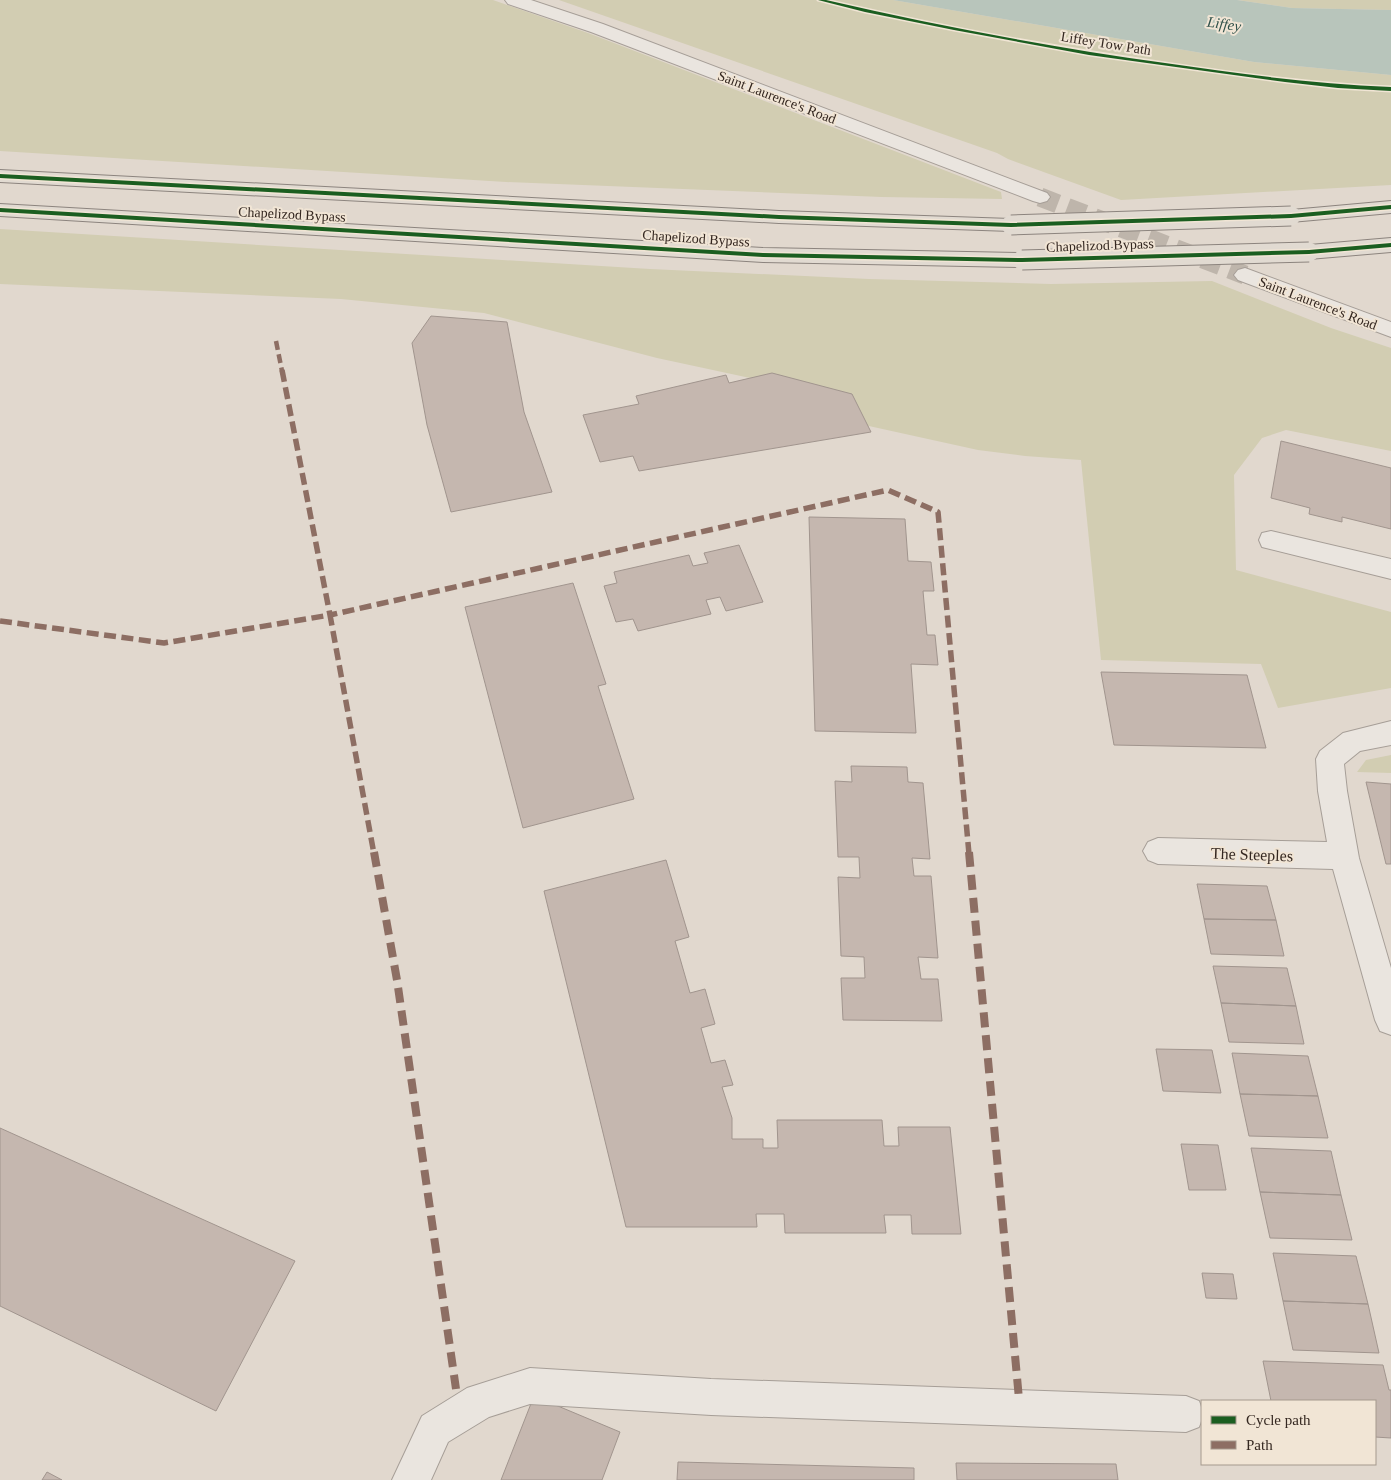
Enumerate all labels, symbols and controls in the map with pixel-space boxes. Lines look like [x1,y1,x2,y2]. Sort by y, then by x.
water label: Liffey [1205,14,1242,34]
street label: Liffey Tow Path [1060,29,1152,58]
street label: Saint Laurence's Road [716,68,838,127]
street label: Chapelizod Bypass [238,204,346,225]
street label: Chapelizod Bypass [642,227,750,250]
street label: Chapelizod Bypass [1046,236,1154,255]
street label: Saint Laurence's Road [1257,274,1379,333]
street label: The Steeples [1211,845,1293,865]
legend [1201,1400,1376,1465]
text: Cycle path [1246,1412,1311,1428]
text: Path [1246,1437,1273,1453]

